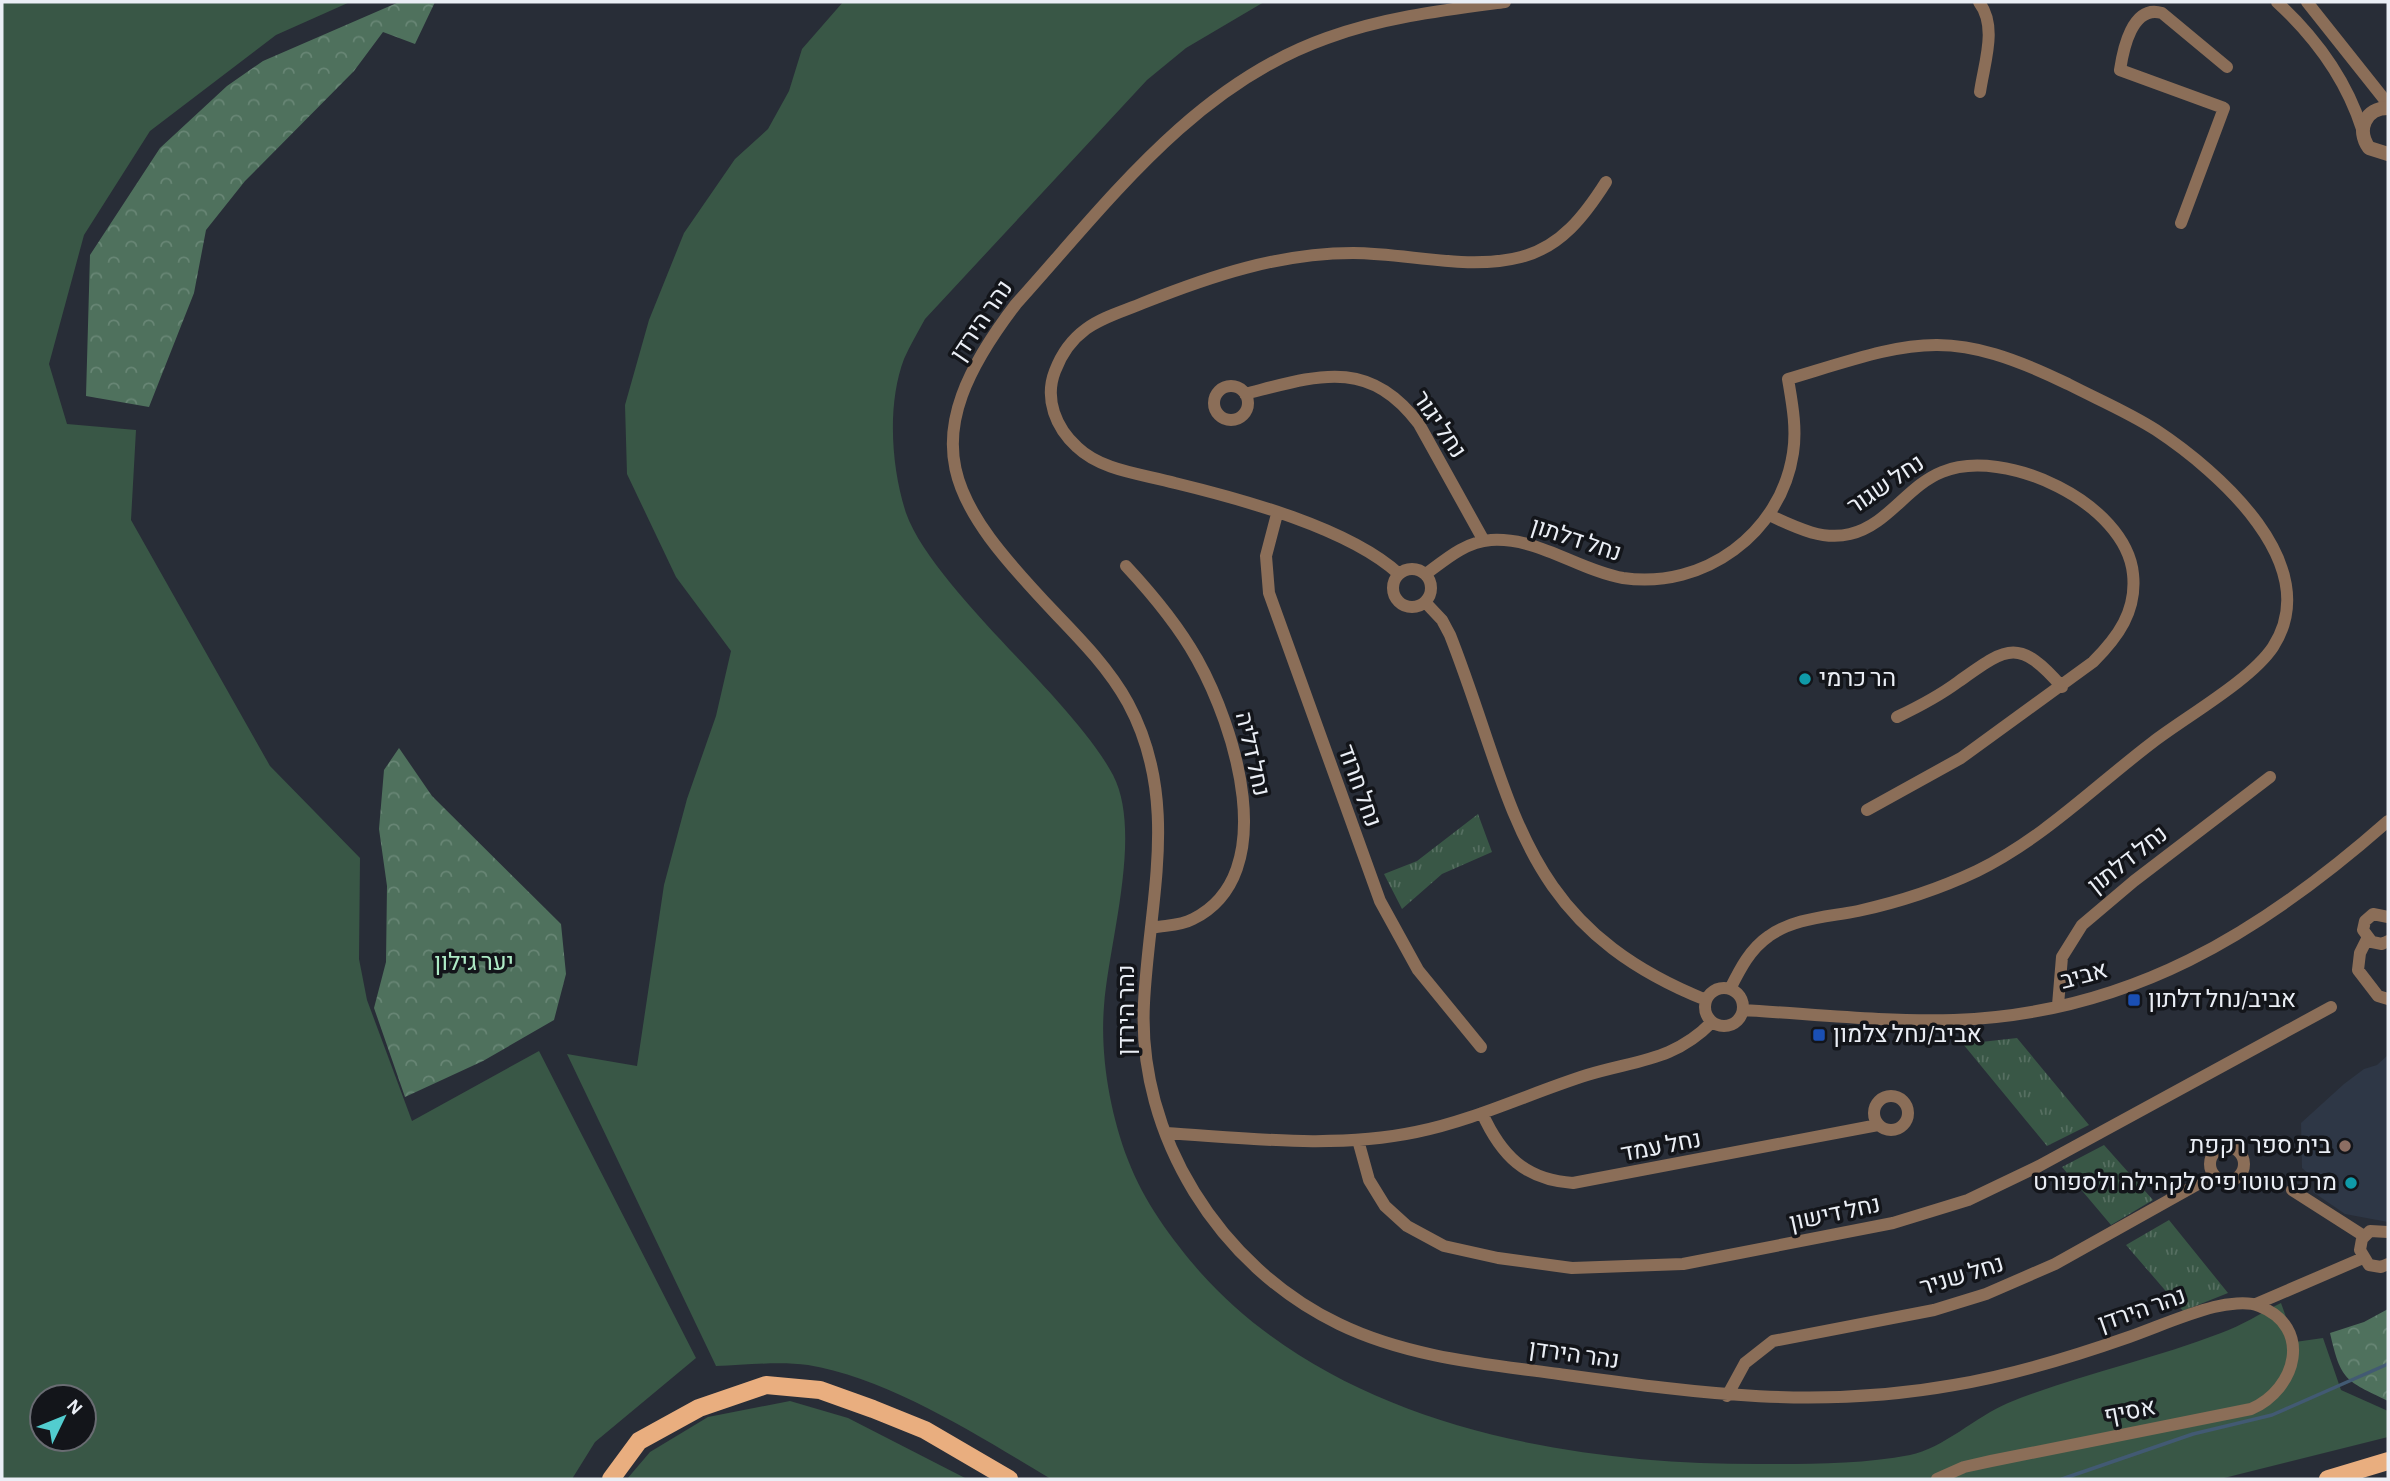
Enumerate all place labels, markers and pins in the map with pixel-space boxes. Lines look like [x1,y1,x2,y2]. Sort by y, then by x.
place label: הר כרמי [1819,667,1896,691]
marker: הר כרמי [1797,671,1813,687]
place label: אביב/נחל דלתון [2148,988,2296,1012]
marker: אביב/נחל דלתון [2126,992,2142,1008]
place label: אביב/נחל צלמון [1833,1023,1982,1047]
marker: אביב/נחל צלמון [1811,1027,1827,1043]
place label: בית ספר רקפת [2189,1134,2331,1158]
marker: בית ספר רקפת [2337,1138,2353,1154]
place label: מרכז טוטו פיס לקהילה ולספורט [2033,1171,2337,1195]
marker: מרכז טוטו פיס לקהילה ולספורט [2343,1175,2359,1191]

